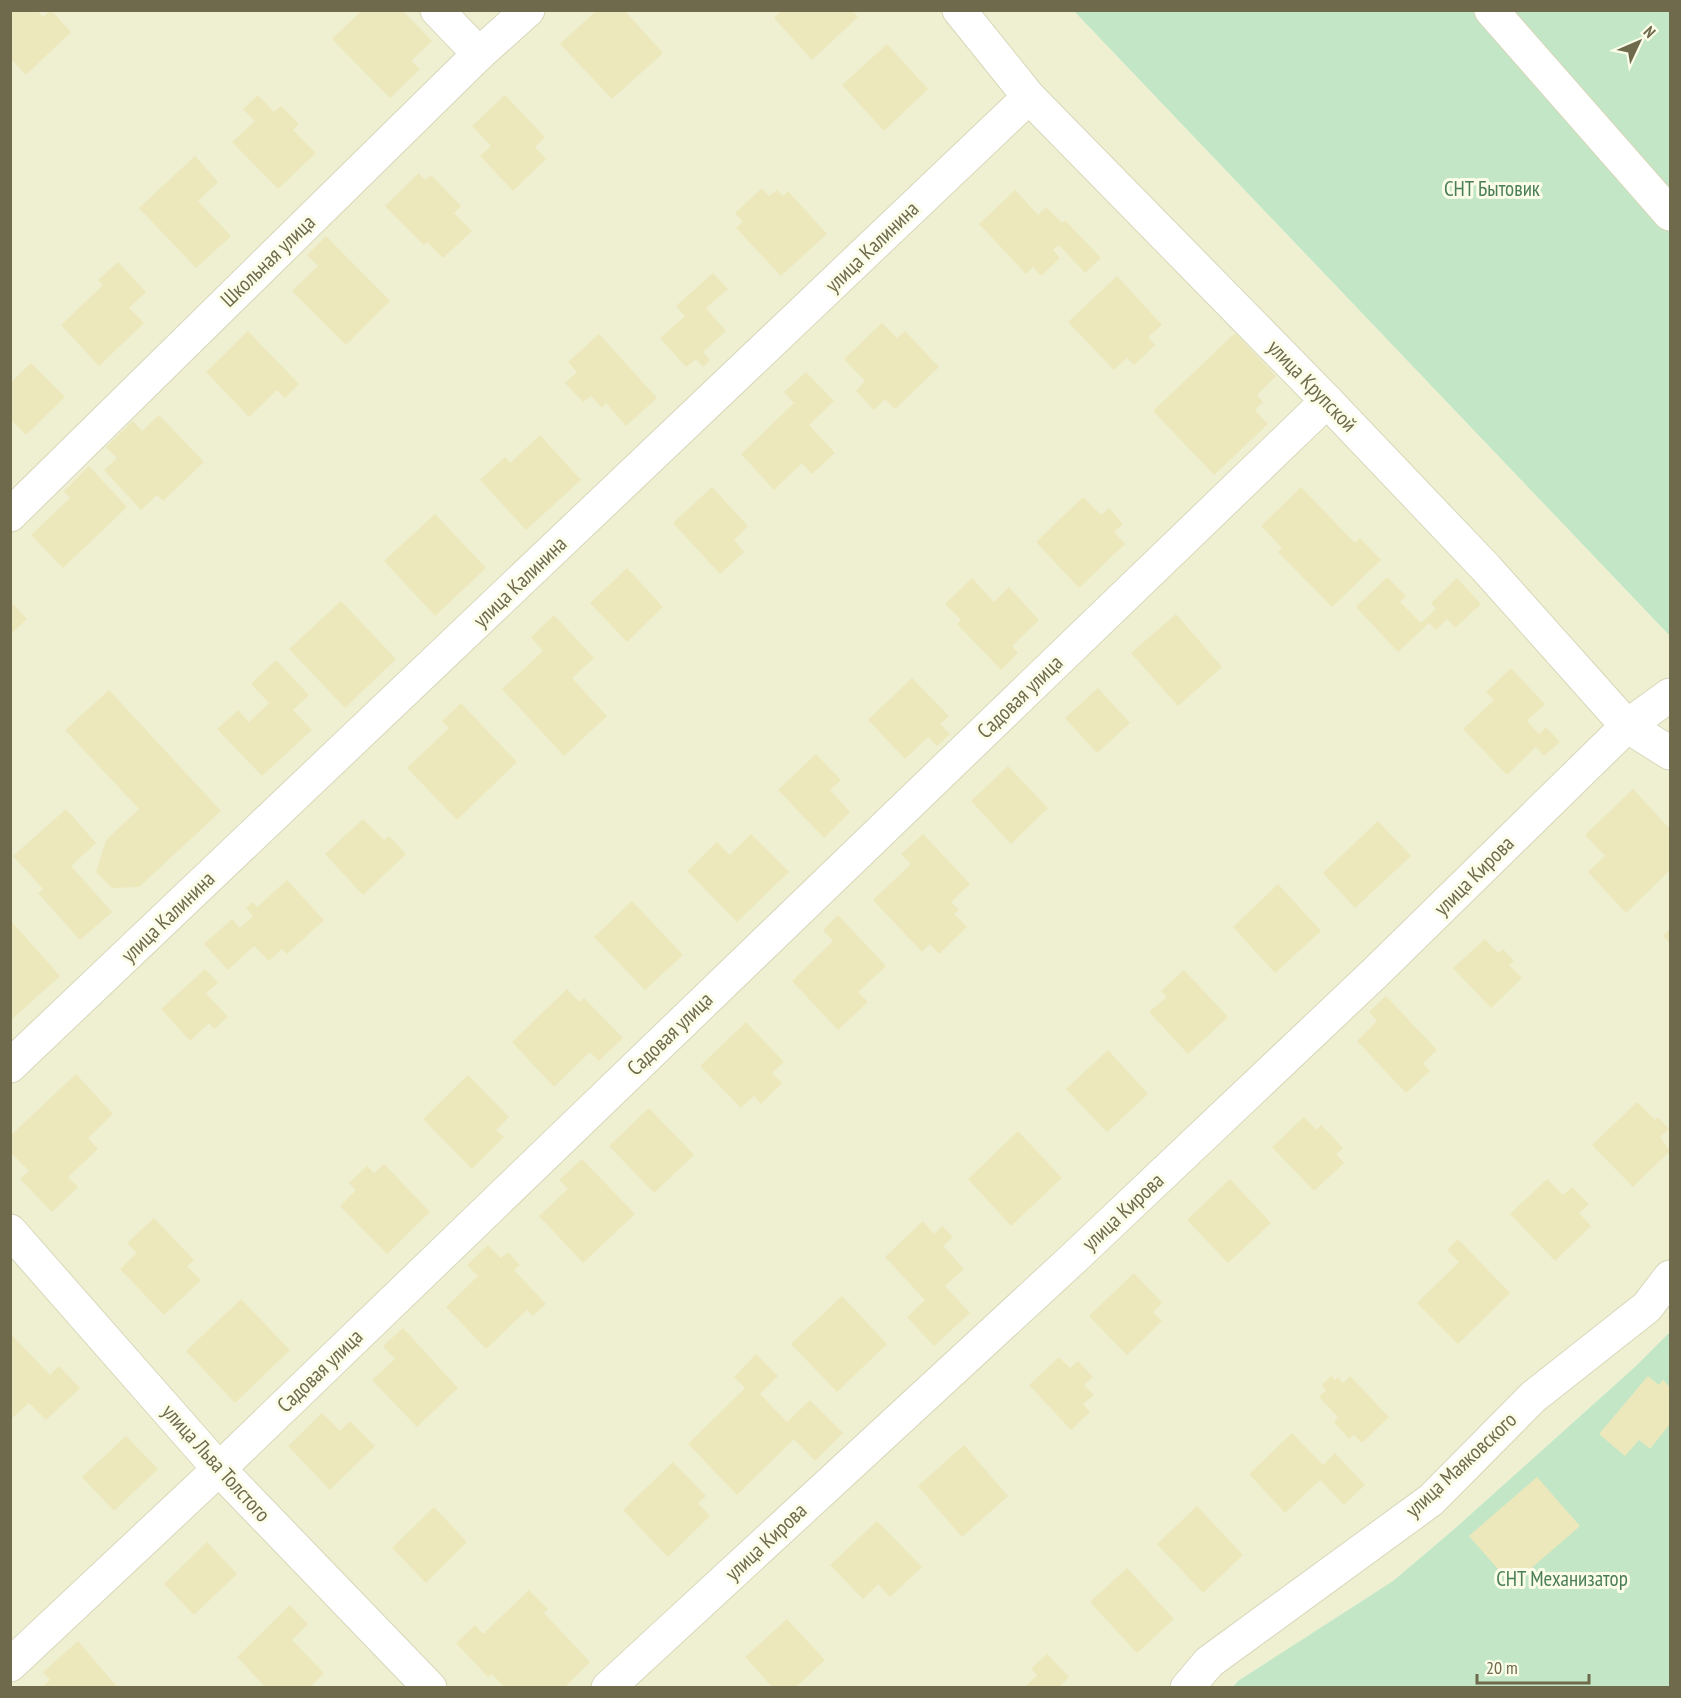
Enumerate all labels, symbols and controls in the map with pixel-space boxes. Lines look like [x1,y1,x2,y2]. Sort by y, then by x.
north arrow [1609,12,1669,72]
text: N [1640,22,1660,42]
park label: СНТ Бытовик [1444,175,1540,202]
street label: улица Калинина [819,195,924,298]
street label: Школьная улица [215,209,321,312]
street label: улица Крупской [1262,334,1363,437]
street label: улица Калинина [467,530,572,633]
street label: Садовая улица [971,649,1068,744]
street label: улица Кирова [1428,830,1519,921]
street label: улица Калинина [115,865,220,968]
street label: Садовая улица [621,986,718,1081]
street label: улица Кирова [1076,1167,1169,1256]
street label: Садовая улица [271,1323,368,1418]
street label: улица Льва Толстого [156,1398,276,1527]
street label: улица Маяковского [1399,1406,1522,1523]
street label: улица Кирова [719,1497,812,1586]
park label: СНТ Механизатор [1496,1565,1628,1592]
scale bar [1477,1647,1590,1685]
text: 20 m [1486,1656,1518,1679]

